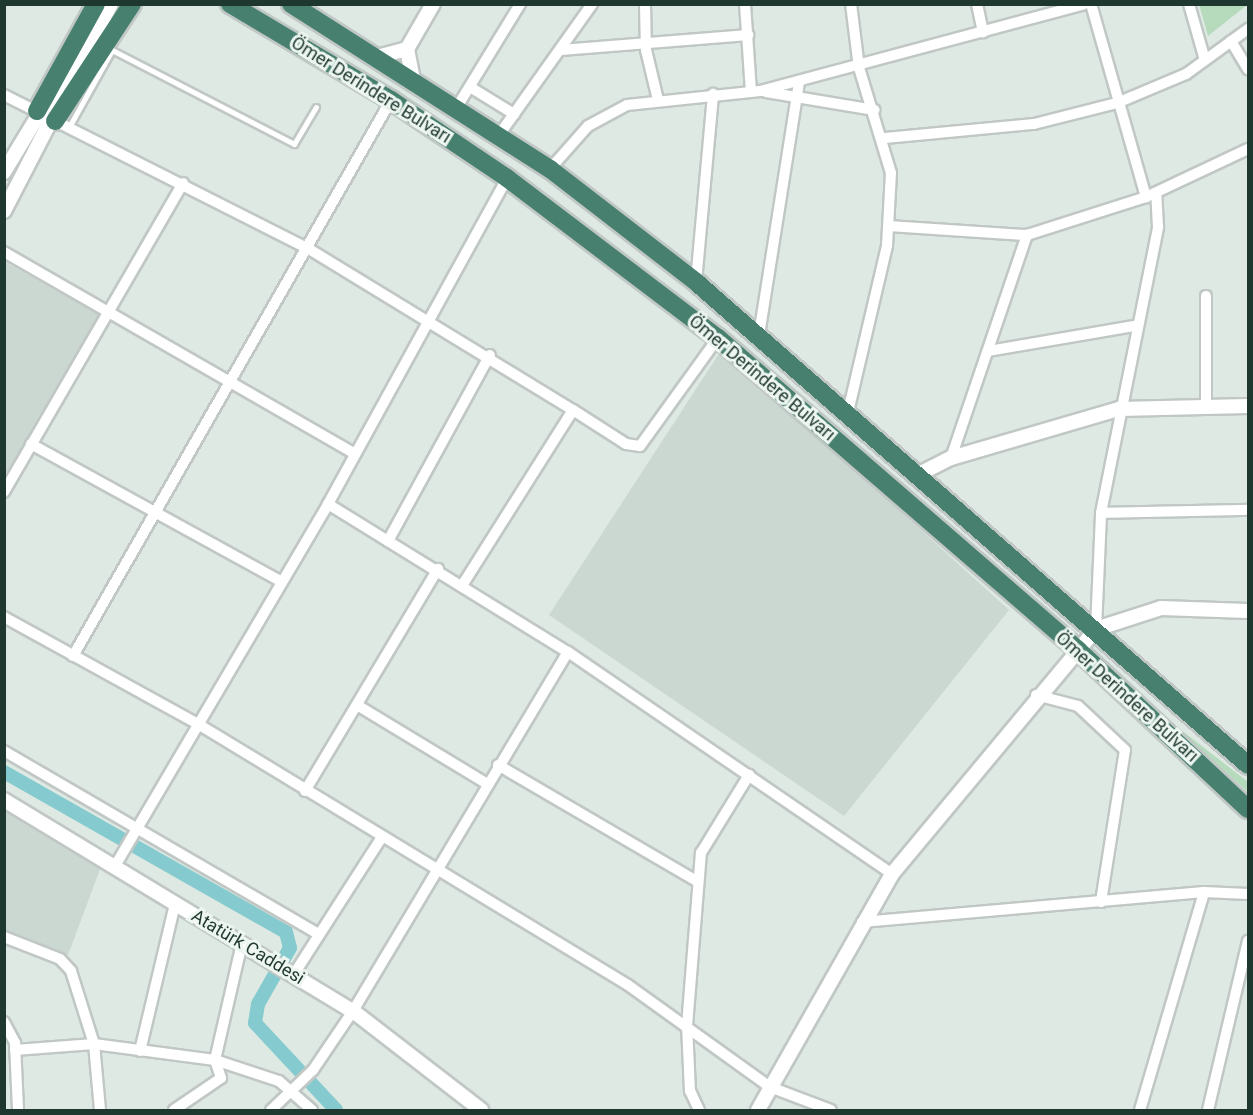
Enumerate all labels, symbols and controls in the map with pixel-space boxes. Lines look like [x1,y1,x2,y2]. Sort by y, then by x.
street label: Ömer Derindere Bulvarı [287,32,455,148]
street label: Ömer Derindere Bulvarı [685,311,839,445]
street label: Ömer Derindere Bulvarı [1051,627,1203,767]
street label: Atatürk Caddesi [188,905,308,989]

